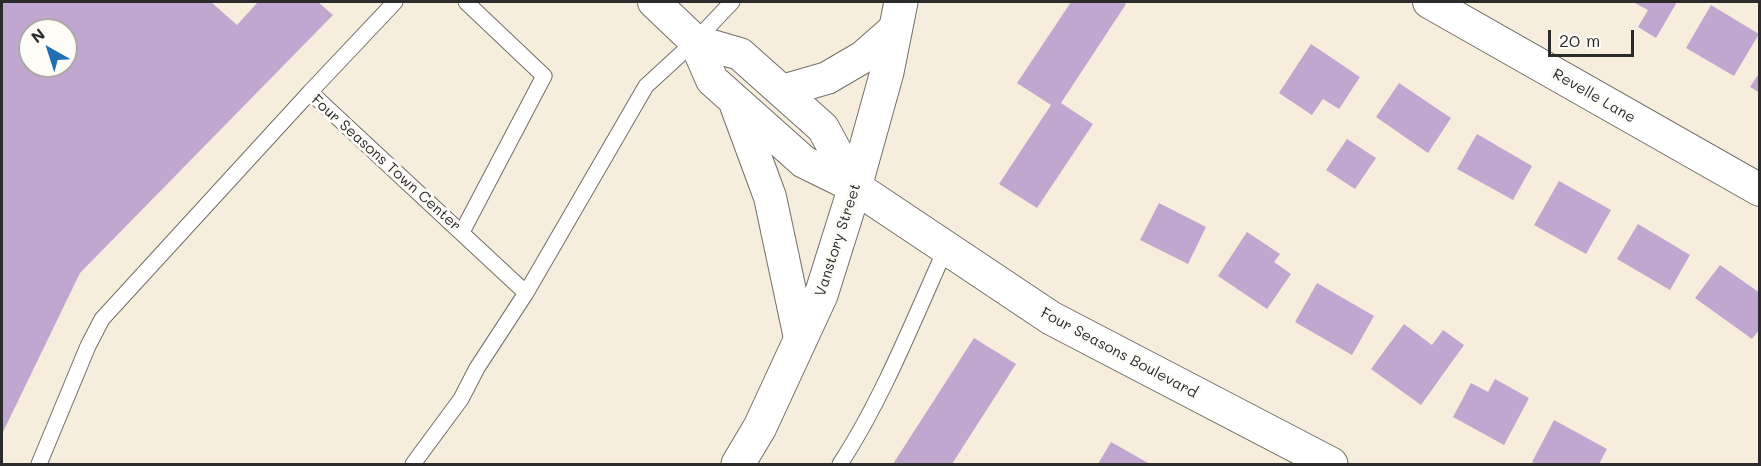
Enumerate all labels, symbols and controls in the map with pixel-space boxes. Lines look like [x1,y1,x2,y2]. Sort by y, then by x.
north arrow [18,18,78,78]
scale bar [1551,18,1636,56]
text: N [26,23,49,47]
text: 20 m [1559,28,1600,52]
street label: Revelle Lane [1549,65,1639,127]
street label: Four Seasons Town Center [307,91,465,235]
street label: Vanstory Street [811,181,865,299]
street label: Four Seasons Boulevard [1037,304,1201,402]

